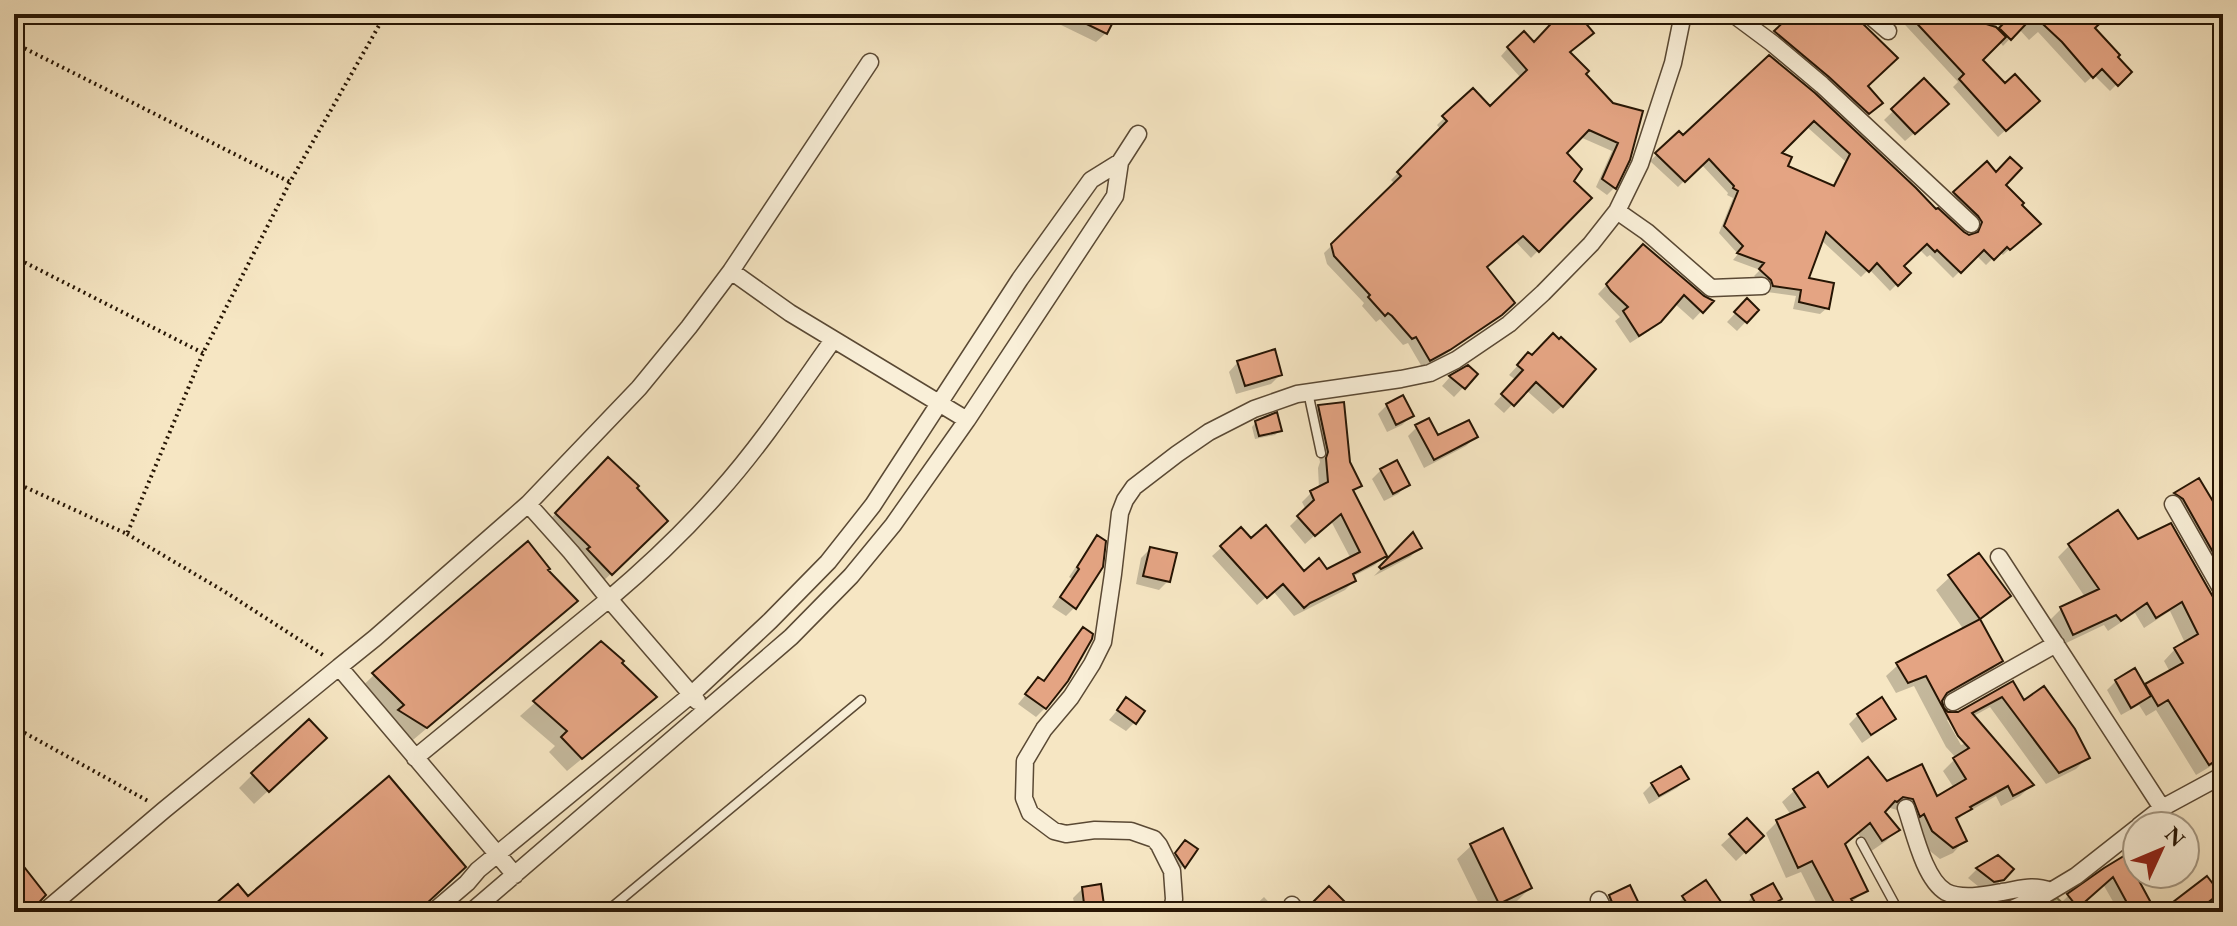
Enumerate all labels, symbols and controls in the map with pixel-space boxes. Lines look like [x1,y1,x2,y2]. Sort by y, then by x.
north arrow [2121,810,2201,890]
text: N [2158,820,2192,853]

